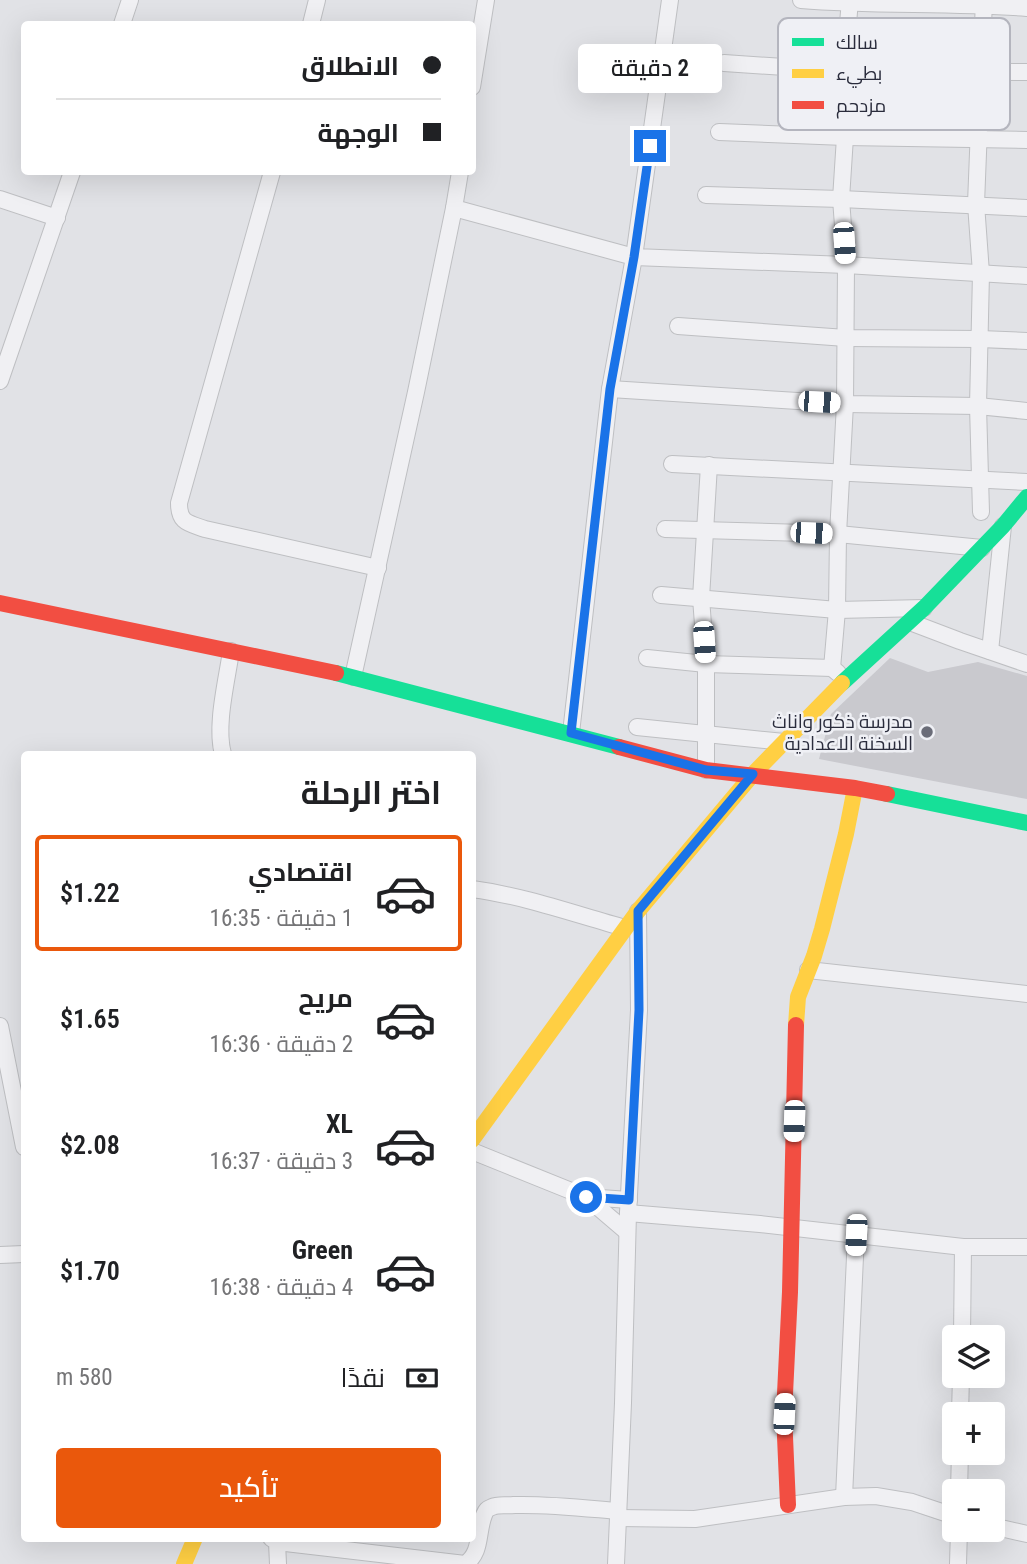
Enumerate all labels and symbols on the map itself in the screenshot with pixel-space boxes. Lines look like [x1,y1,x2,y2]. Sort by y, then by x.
legend [778,18,1010,130]
text: سالك [836,31,878,54]
callout: 2 دقيقة [578,44,722,94]
text: بطيء [836,62,882,88]
text: مزدحم [836,94,886,119]
route end [634,130,666,162]
car [833,221,856,265]
car [798,390,841,414]
car [790,522,833,544]
car [693,620,716,664]
place label: مدرسة ذكور واناث السخنة الاعدادية [772,710,913,755]
marker: مدرسة ذكور واناث السخنة الاعدادية [919,724,935,740]
car [783,1100,806,1142]
route start [570,1181,602,1213]
car [845,1213,868,1257]
car [773,1392,796,1436]

